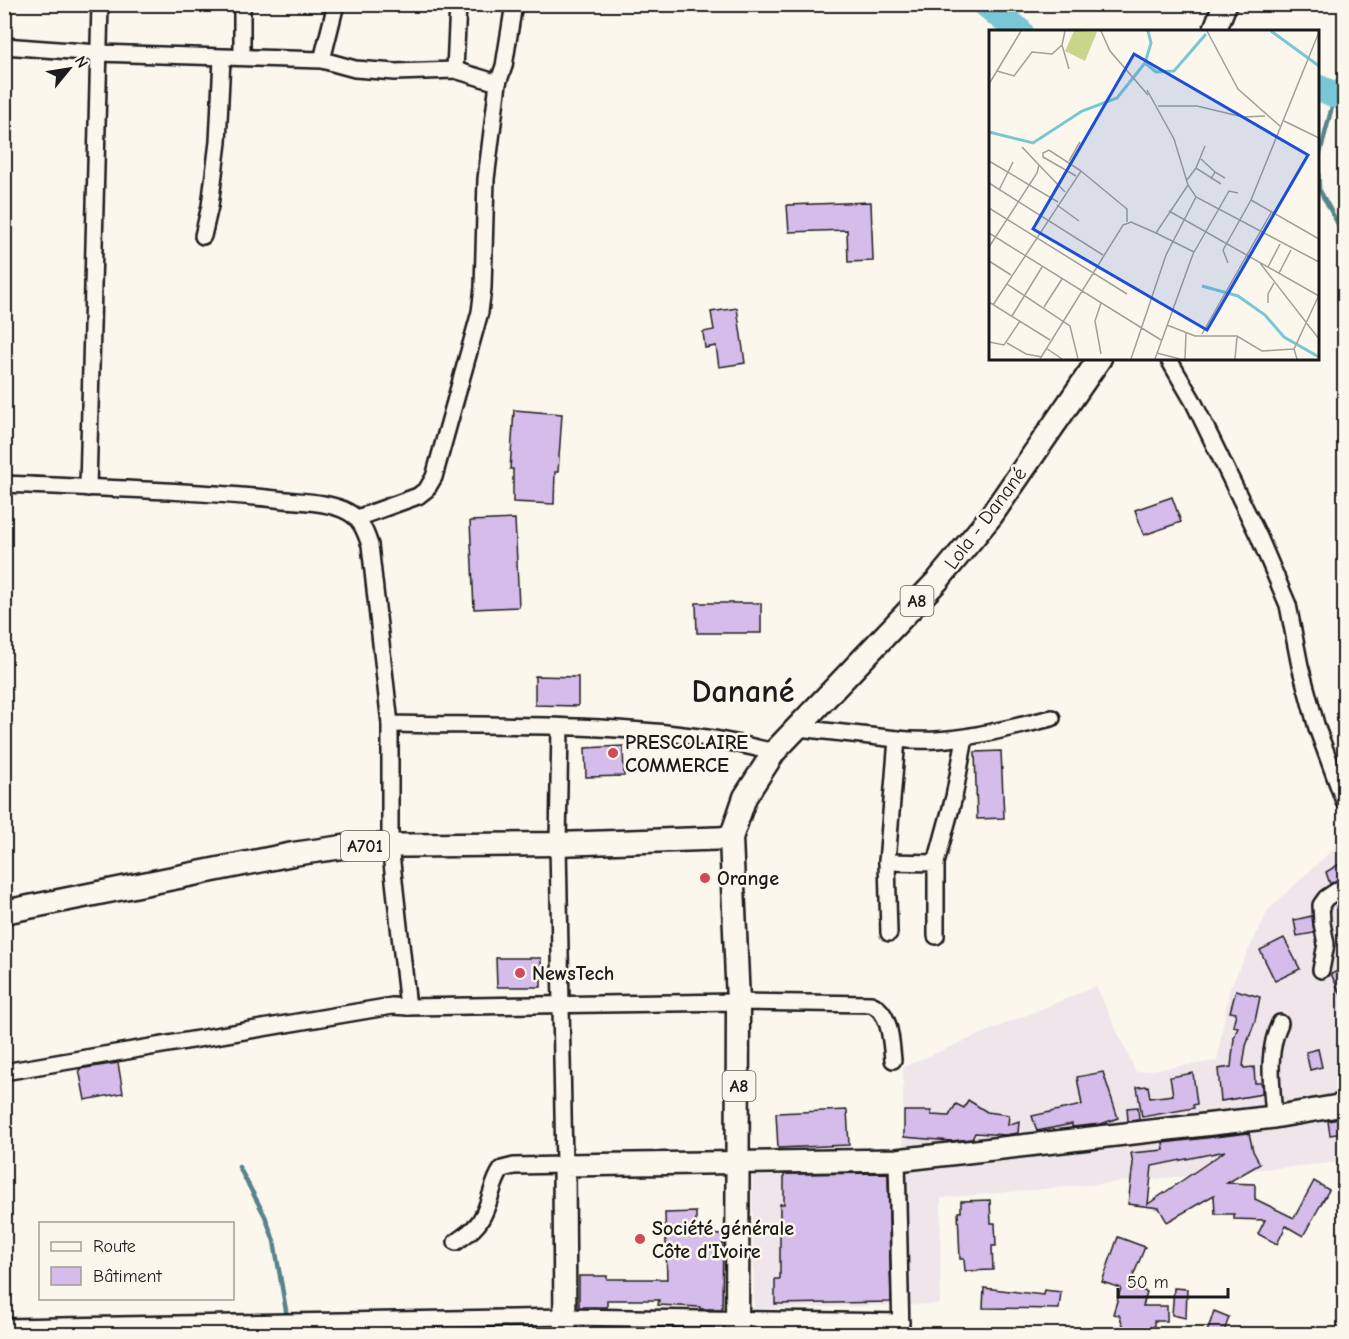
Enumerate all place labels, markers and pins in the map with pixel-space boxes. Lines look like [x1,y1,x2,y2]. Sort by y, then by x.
place label: PRESCOLAIRE COMMERCE [625,731,748,777]
marker: PRESCOLAIRE COMMERCE [606,746,620,760]
place label: Orange [717,867,779,890]
marker: Orange [698,871,712,885]
place label: NewsTech [532,962,614,985]
marker: NewsTech [513,966,527,980]
place label: Société générale Côte d'Ivoire [652,1217,794,1263]
marker: Société générale Côte d'Ivoire [633,1232,647,1246]

